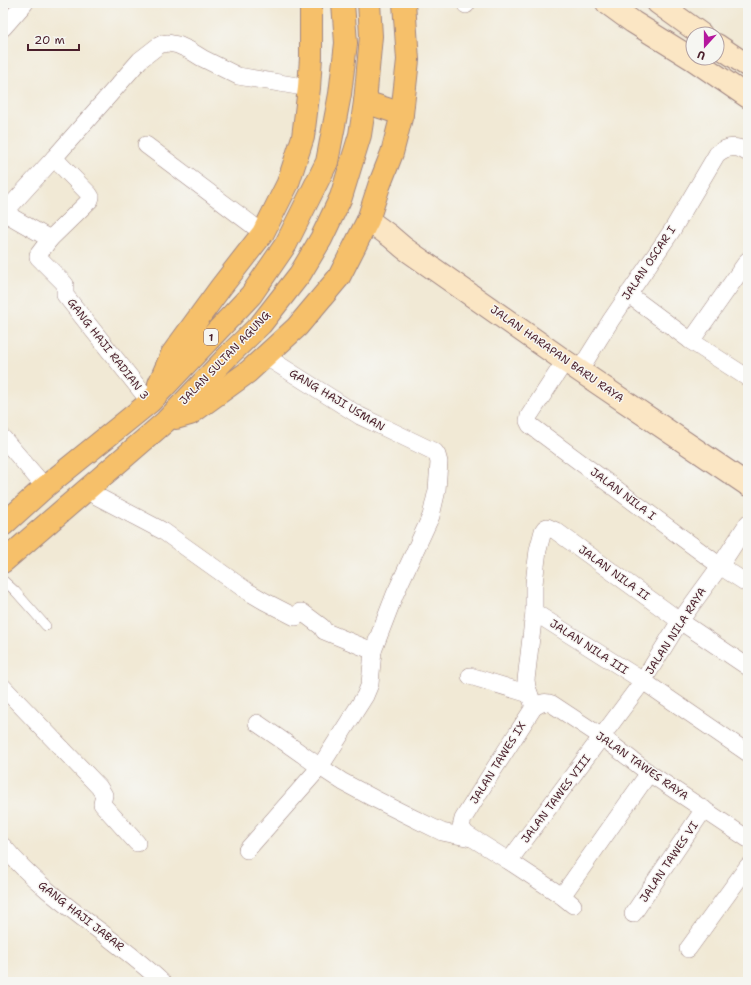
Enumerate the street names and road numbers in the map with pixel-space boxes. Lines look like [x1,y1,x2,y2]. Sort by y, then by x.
street label: JALAN OSCAR I [619,223,679,303]
street label: GANG HAJI RADIAN 3 [64,295,152,403]
street label: JALAN HARAPAN BARU RAYA [487,302,627,406]
street label: JALAN SULTAN AGUNG [176,307,274,408]
road number: 1 [204,329,218,345]
street label: GANG HAJI USMAN [286,366,388,434]
street label: JALAN NILA I [587,464,659,524]
street label: JALAN NILA II [575,542,653,604]
street label: JALAN NILA RAYA [642,585,710,677]
street label: JALAN NILA III [547,616,631,678]
street label: JALAN TAWES IX [467,719,529,807]
street label: JALAN TAWES RAYA [593,728,691,804]
street label: JALAN TAWES VIII [518,752,594,846]
street label: JALAN TAWES VI [636,819,702,905]
street label: GANG HAJI JABAR [35,878,127,955]

